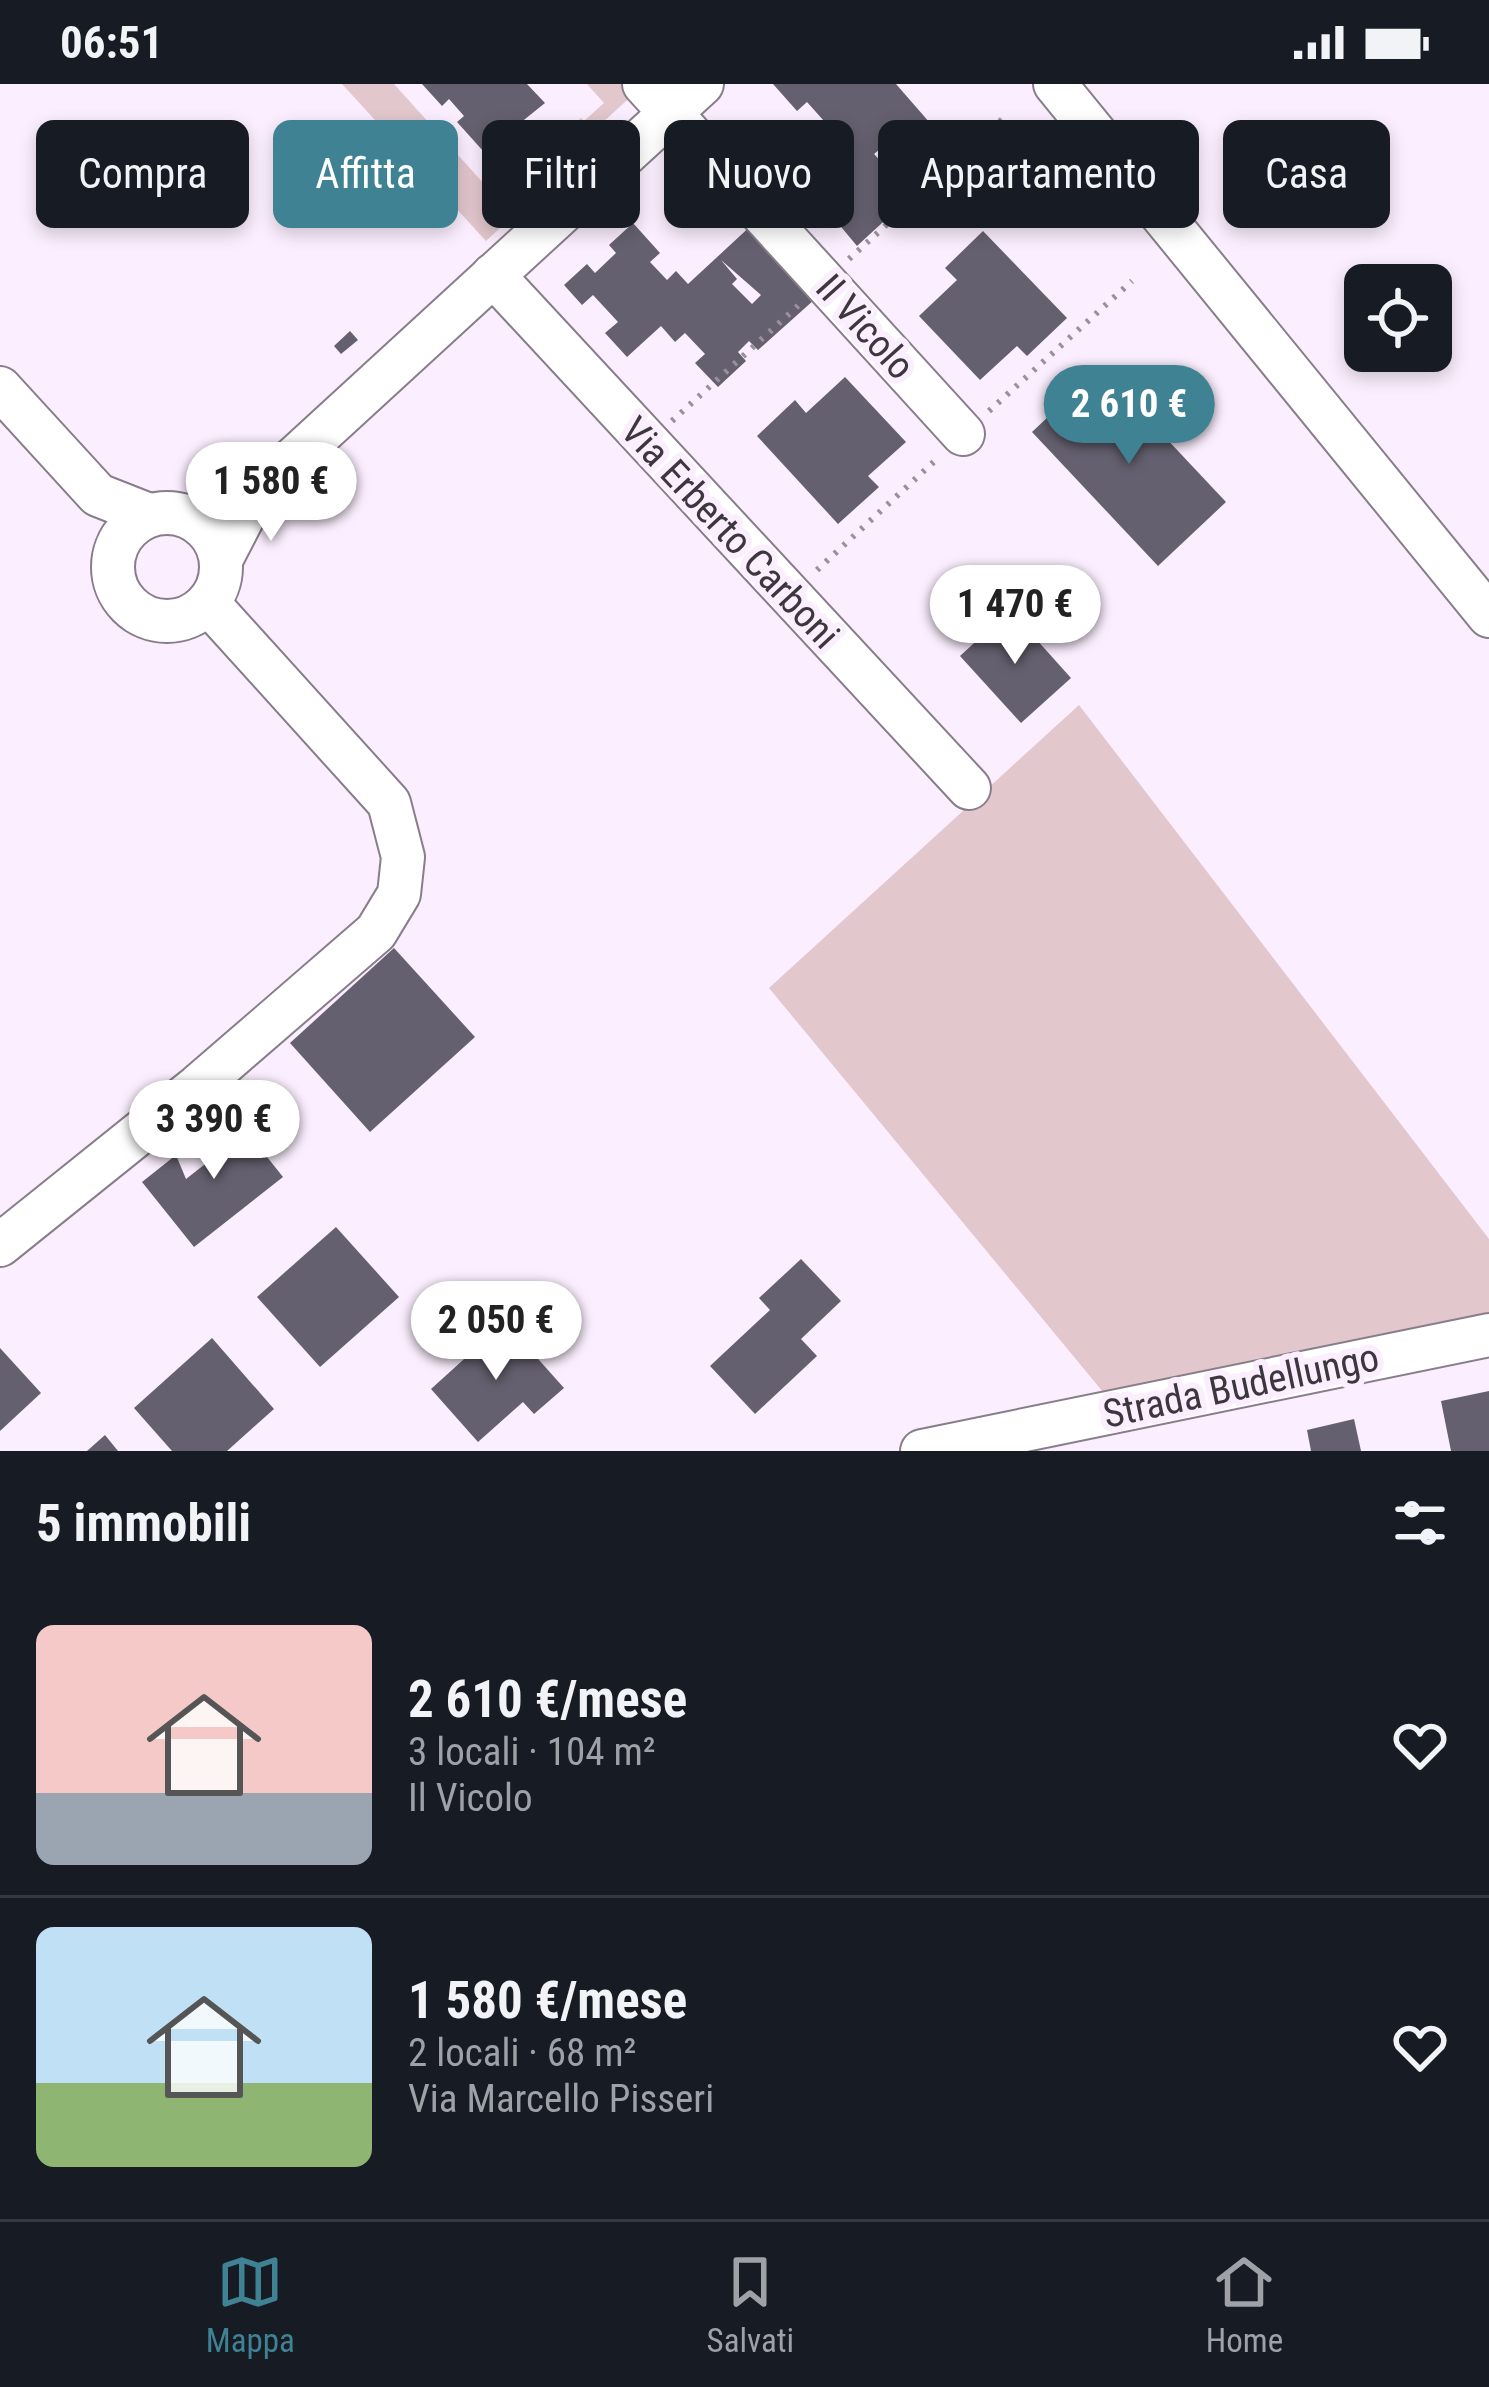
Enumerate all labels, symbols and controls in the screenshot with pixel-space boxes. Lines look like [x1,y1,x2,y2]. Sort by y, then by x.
text: 06:51 [60,16,163,69]
chip: Compra [36,120,249,228]
chip: Affitta [273,120,458,228]
chip: Filtri [482,120,640,228]
chip: Nuovo [664,120,854,228]
chip: Appartamento [878,120,1199,228]
chip: Casa [1223,120,1390,228]
map controls [1344,264,1452,372]
button: locate [1344,264,1452,372]
street label: Il Vicolo [806,265,924,389]
pin: 2 610 € [1018,365,1240,467]
text: 2 610 € [1071,381,1187,427]
street label: Via Erberto Carboni [611,408,849,658]
pin: 1 580 € [160,442,382,544]
text: 1 580 € [213,458,329,504]
pin: 1 470 € [904,565,1126,667]
text: 1 470 € [957,581,1073,627]
pin: 3 390 € [103,1080,325,1182]
text: 3 390 € [156,1096,272,1142]
pin: 2 050 € [385,1281,607,1383]
text: 2 050 € [438,1297,554,1343]
street label: Strada Budellungo [1099,1334,1383,1438]
icon: filters [1387,1490,1453,1556]
text: 5 immobili [36,1494,251,1553]
text: 2 610 €/mese [408,1670,687,1729]
icon: home [132,1673,276,1817]
icon: heart [1387,1712,1453,1778]
text: 3 locali · 104 m² [408,1729,656,1775]
text: Il Vicolo [408,1775,533,1821]
text: 1 580 €/mese [408,1971,687,2030]
icon: home [132,1975,276,2119]
icon: heart [1387,2014,1453,2080]
text: 2 locali · 68 m² [408,2030,636,2076]
text: Via Marcello Pisseri [408,2076,714,2122]
tab: Mappa [206,2249,295,2360]
tab: Salvati [707,2249,794,2360]
tab: Home [1206,2249,1283,2360]

